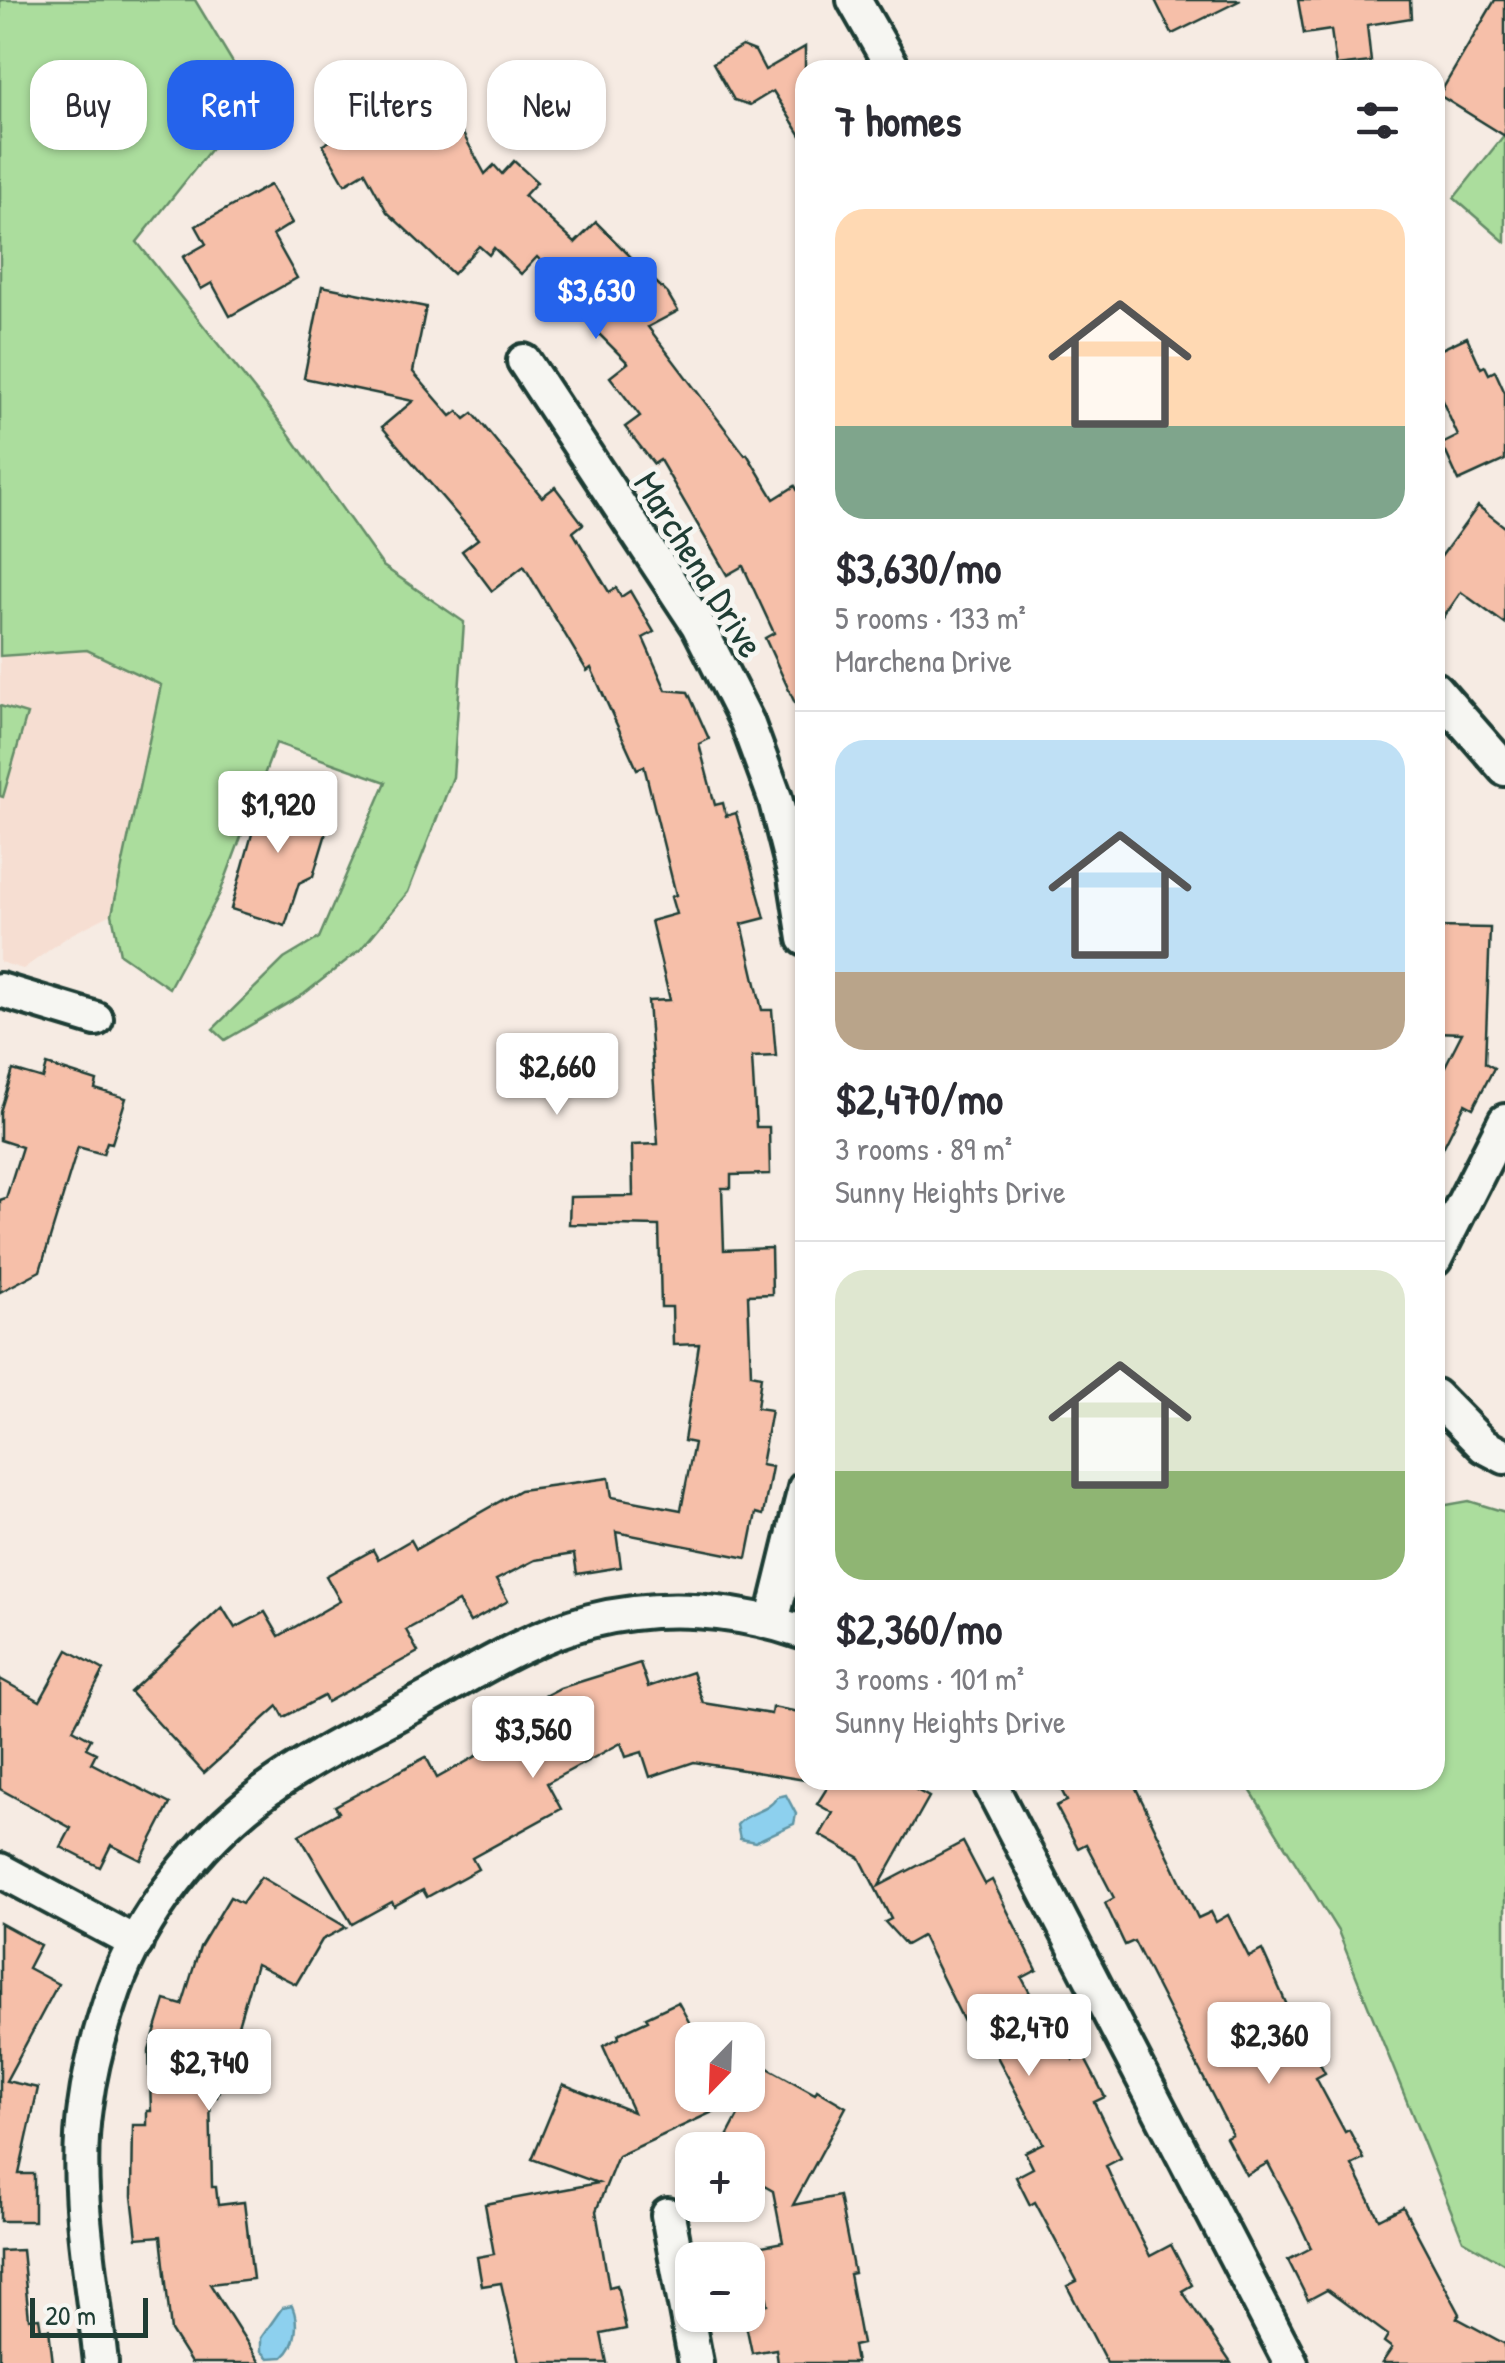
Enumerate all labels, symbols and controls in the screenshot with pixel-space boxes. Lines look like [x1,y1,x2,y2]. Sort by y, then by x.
chip: Buy [30,60,147,150]
chip: Rent [167,60,294,150]
chip: Filters [314,60,467,150]
chip: New [487,60,606,150]
text: 7 homes [835,92,961,149]
icon: filters [1350,93,1405,148]
pin: $3,630 [515,257,677,342]
text: $3,630 [557,268,635,311]
icon: home [1030,274,1210,454]
street label: Marchena Drive [622,461,778,667]
text: $3,630/mo [835,539,1001,596]
text: 5 rooms · 133 m² [835,596,1026,639]
text: Marchena Drive [835,639,1012,682]
pin: $1,920 [197,771,359,856]
text: $1,920 [240,782,316,825]
icon: home [1030,805,1210,985]
pin: $2,660 [476,1033,638,1118]
text: $2,660 [518,1044,596,1087]
text: $2,470/mo [835,1070,1003,1127]
text: 3 rooms · 89 m² [835,1127,1012,1170]
text: Sunny Heights Drive [835,1170,1066,1213]
icon: home [1030,1335,1210,1515]
text: $2,360/mo [835,1600,1002,1657]
text: 3 rooms · 101 m² [835,1657,1024,1700]
pin: $3,560 [452,1696,614,1781]
text: Sunny Heights Drive [835,1700,1066,1743]
text: $3,560 [494,1707,572,1750]
pin: $2,470 [948,1994,1110,2079]
pin: $2,360 [1188,2002,1350,2087]
text: $2,470 [989,2005,1069,2048]
text: $2,360 [1229,2013,1309,2056]
north arrow [675,2022,765,2112]
map controls [675,2022,765,2332]
pin: $2,740 [128,2029,290,2114]
text: $2,740 [169,2040,249,2083]
button: + [675,2132,765,2222]
button: − [675,2242,765,2332]
scale bar [30,2293,148,2338]
text: 20 m [45,2296,96,2334]

